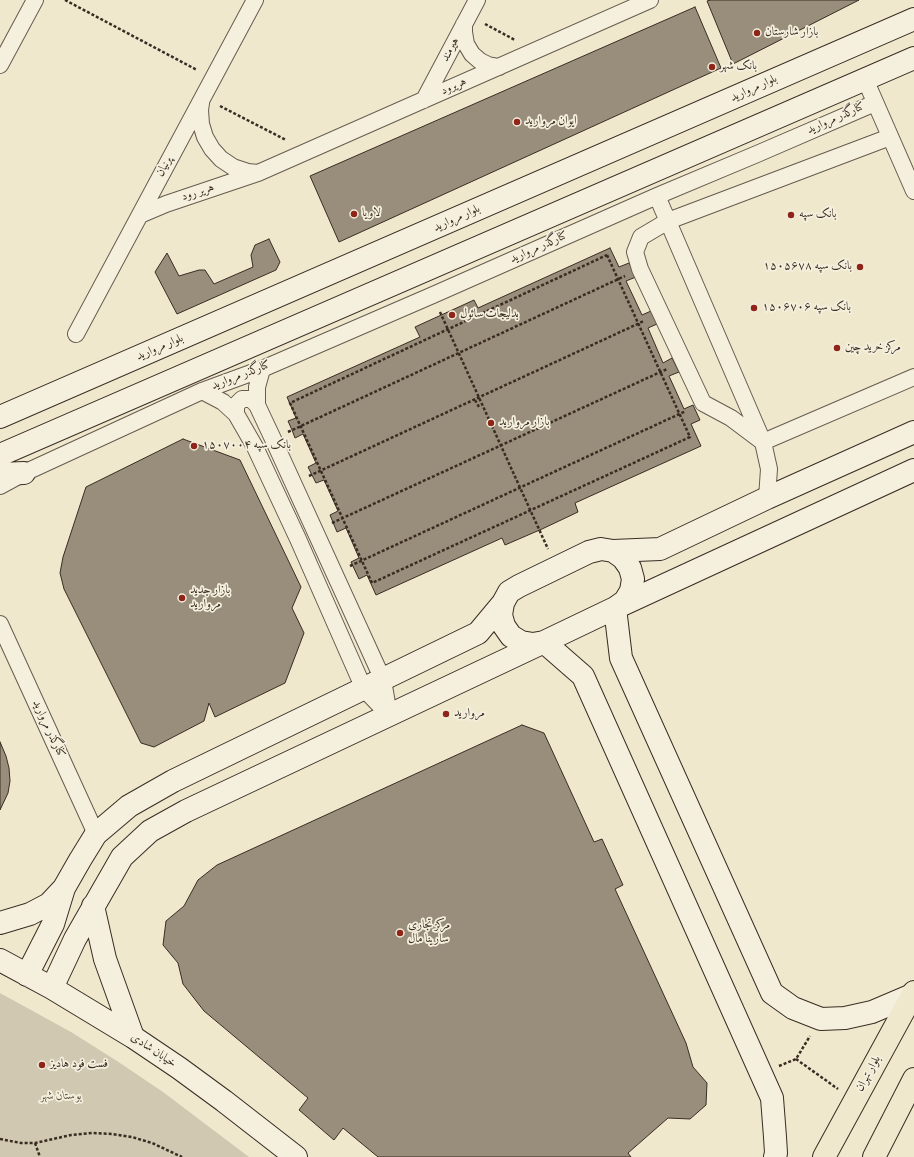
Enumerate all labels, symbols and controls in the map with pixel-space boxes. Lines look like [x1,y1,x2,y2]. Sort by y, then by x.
place label: بازار شارستان [765,26,818,40]
marker: بازار شارستان [752,28,762,38]
street label: هیرمند [439,35,463,65]
place label: بانک شهر [720,60,757,74]
marker: بانک شهر [707,62,717,72]
street label: بلوار مروارید [728,72,780,106]
street label: هریرود [439,75,469,99]
street label: کنارگذر مروارید [805,100,867,138]
place label: ایوان مروارید [525,115,577,129]
marker: ایوان مروارید [512,117,522,127]
street label: پرنیان [154,155,176,179]
street label: هریر رود [180,181,216,205]
street label: بلوار مروارید [431,202,483,236]
place label: لاویا [362,207,381,221]
place label: بانک سپه [799,208,837,222]
marker: لاویا [349,209,359,219]
marker: بانک سپه [786,210,796,220]
street label: کنارگذر مروارید [508,229,570,267]
place label: بانک سپه ۱۵۰۵۶۷۸ [763,260,852,274]
marker: بانک سپه ۱۵۰۵۶۷۸ [855,262,865,272]
place label: بانک سپه ۱۵۰۶۷۰۶ [762,301,851,315]
marker: بانک سپه ۱۵۰۶۷۰۶ [749,303,759,313]
place label: بدلیجات سائول [460,308,519,322]
marker: بدلیجات سائول [447,310,457,320]
street label: بلوار مروارید [134,332,186,364]
place label: مرکز خرید چین [845,341,901,355]
marker: مرکز خرید چین [832,343,842,353]
street label: کنارگذر مروارید [210,358,272,394]
place label: بازار مروارید [499,416,549,430]
marker: بازار مروارید [486,418,496,428]
place label: بانک سپه ۱۵۰۷۰۰۴ [202,439,291,453]
marker: بانک سپه ۱۵۰۷۰۰۴ [189,441,199,451]
place label: بازار جدید مروارید [190,584,230,612]
marker: بازار جدید مروارید [177,593,187,603]
street label: کنارگذر مروارید [28,698,68,760]
place label: مروارید [454,707,485,721]
marker: مروارید [441,709,451,719]
place label: مرکز تجاری سارینا مال [408,919,450,947]
marker: مرکز تجاری سارینا مال [395,928,405,938]
street label: خیابان شادی [127,1031,179,1071]
street label: بلوار تهران [853,1053,885,1095]
place label: فست فود هادیز [50,1058,108,1072]
marker: فست فود هادیز [37,1060,47,1070]
park label: بوستان شهر [40,1090,82,1104]

